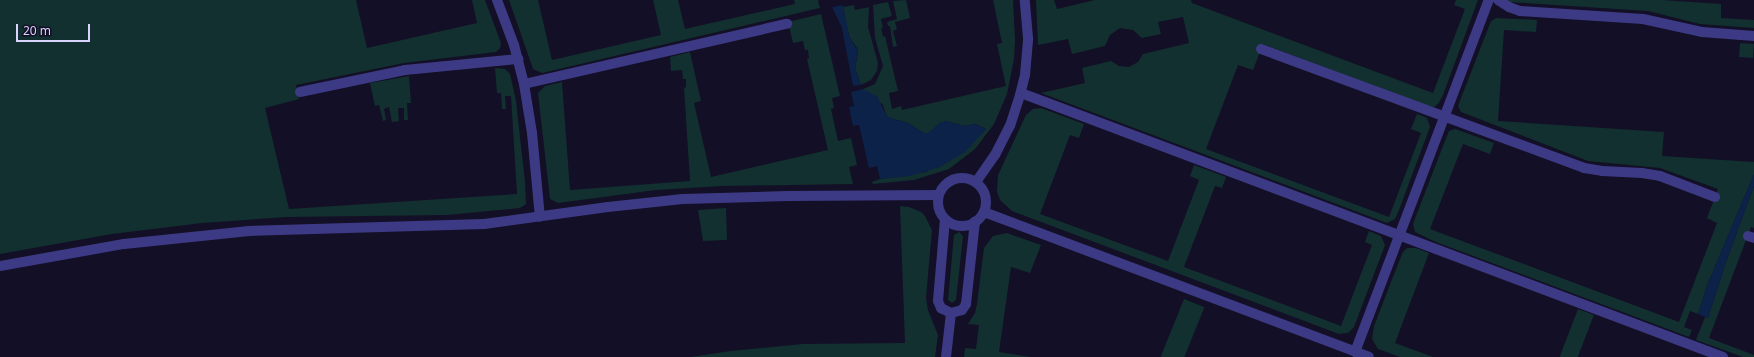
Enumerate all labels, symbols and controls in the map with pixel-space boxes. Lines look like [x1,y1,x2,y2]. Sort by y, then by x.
scale bar [18,16,92,42]
text: 20 m [23,22,51,39]

